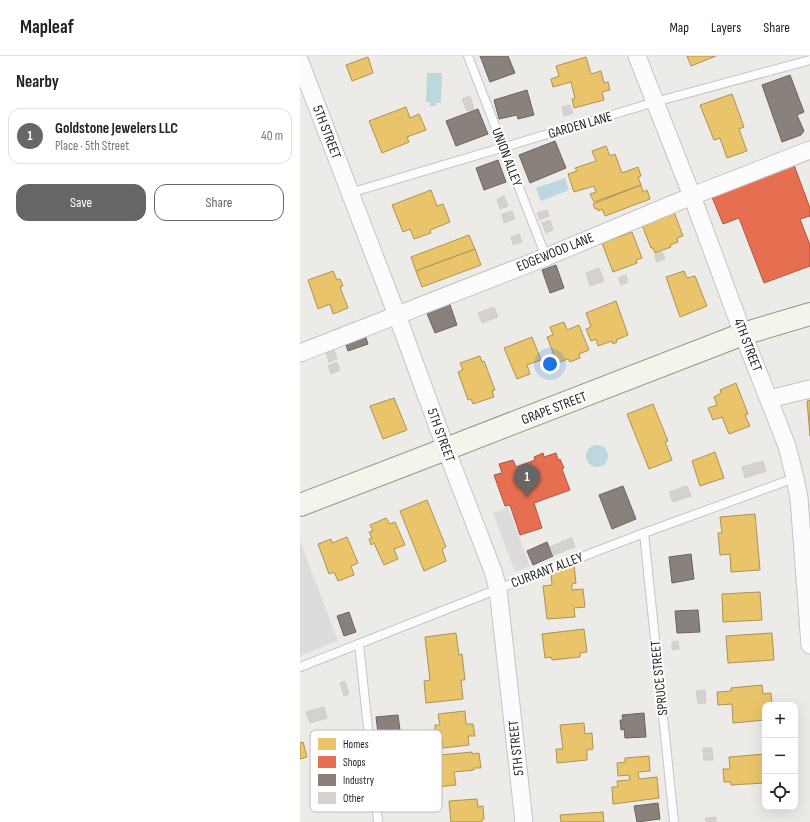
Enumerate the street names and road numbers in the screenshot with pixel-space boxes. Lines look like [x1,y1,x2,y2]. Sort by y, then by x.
street label: 5TH STREET [309,103,345,161]
street label: GARDEN LANE [546,108,614,142]
street label: UNION ALLEY [488,125,526,189]
street label: EDGEWOOD LANE [514,229,596,275]
street label: 4TH STREET [730,316,766,374]
street label: GRAPE STREET [519,388,589,428]
street label: 5TH STREET [423,406,459,464]
street label: CURRANT ALLEY [509,548,585,591]
street label: SPRUCE STREET [647,639,671,716]
street label: 5TH STREET [505,719,527,777]

